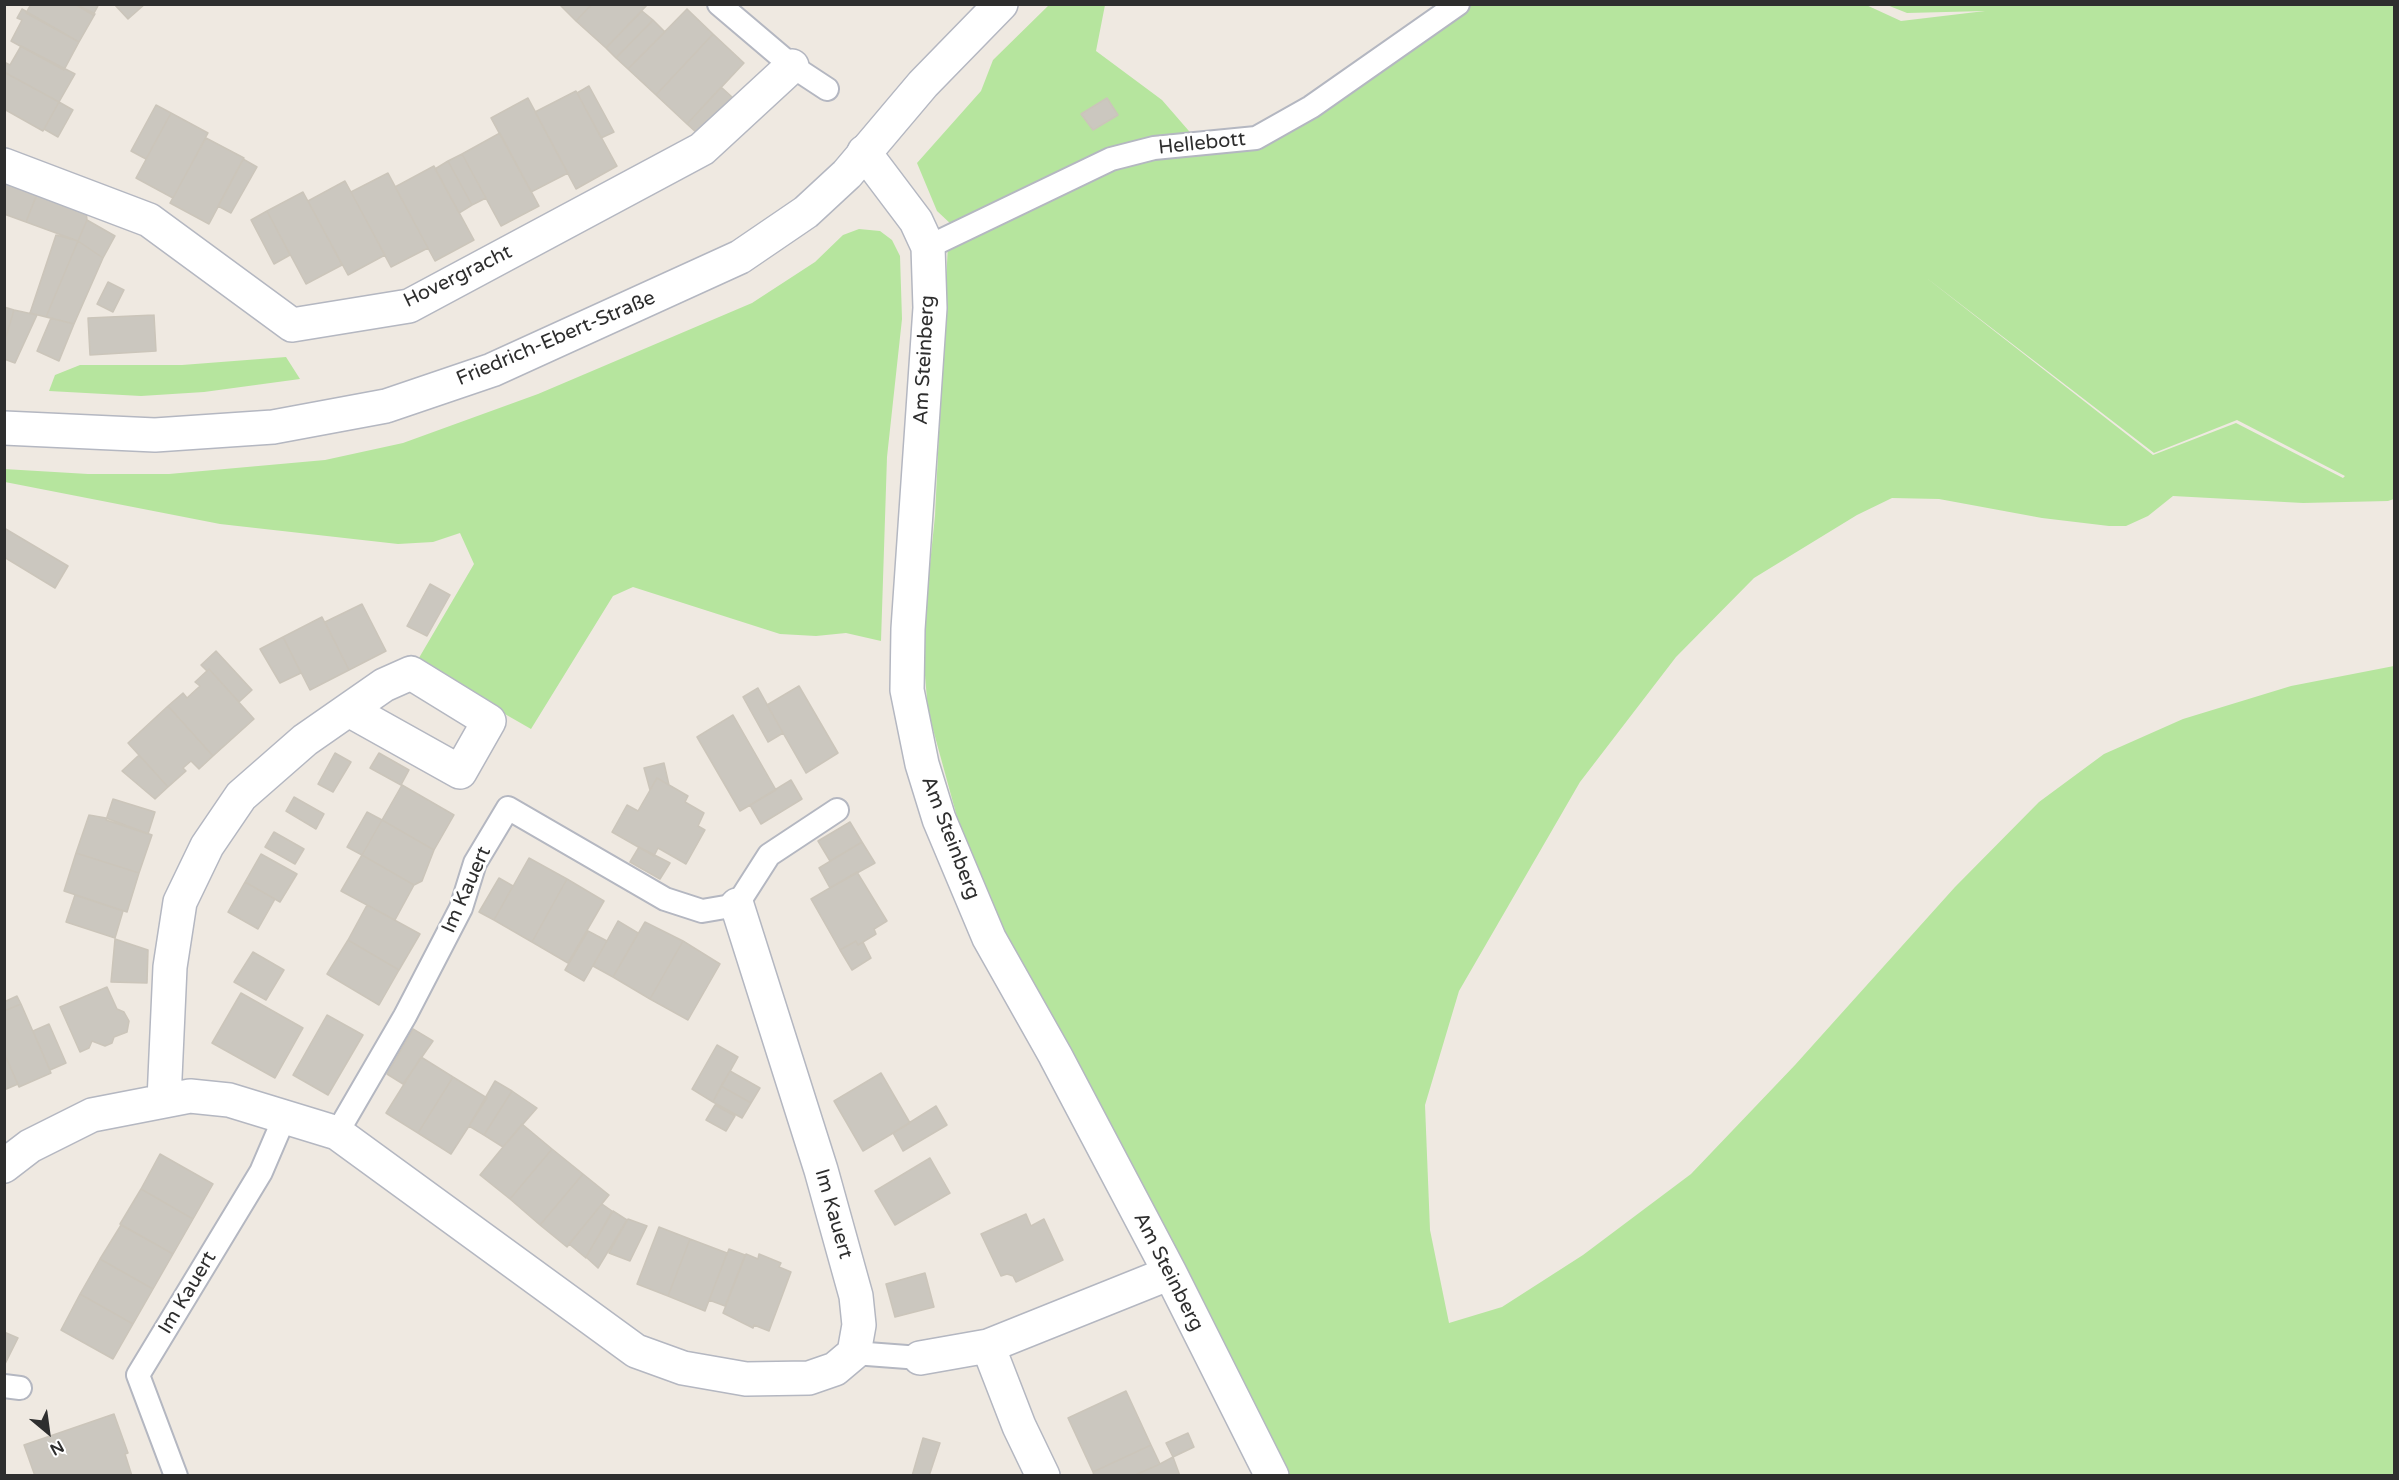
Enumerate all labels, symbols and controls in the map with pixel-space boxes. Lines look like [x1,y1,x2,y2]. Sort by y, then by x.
street label: Hellebott [1157,127,1247,161]
street label: Hovergracht [400,240,516,314]
street label: Friedrich-Ebert-Straße [453,286,659,392]
street label: Am Steinberg [910,294,940,426]
street label: Am Steinberg [915,773,985,903]
street label: Im Kauert [437,843,497,937]
street label: Im Kauert [809,1166,857,1262]
street label: Am Steinberg [1128,1209,1208,1335]
street label: Im Kauert [154,1247,222,1339]
north arrow [18,1402,78,1462]
text: N [46,1436,67,1460]

